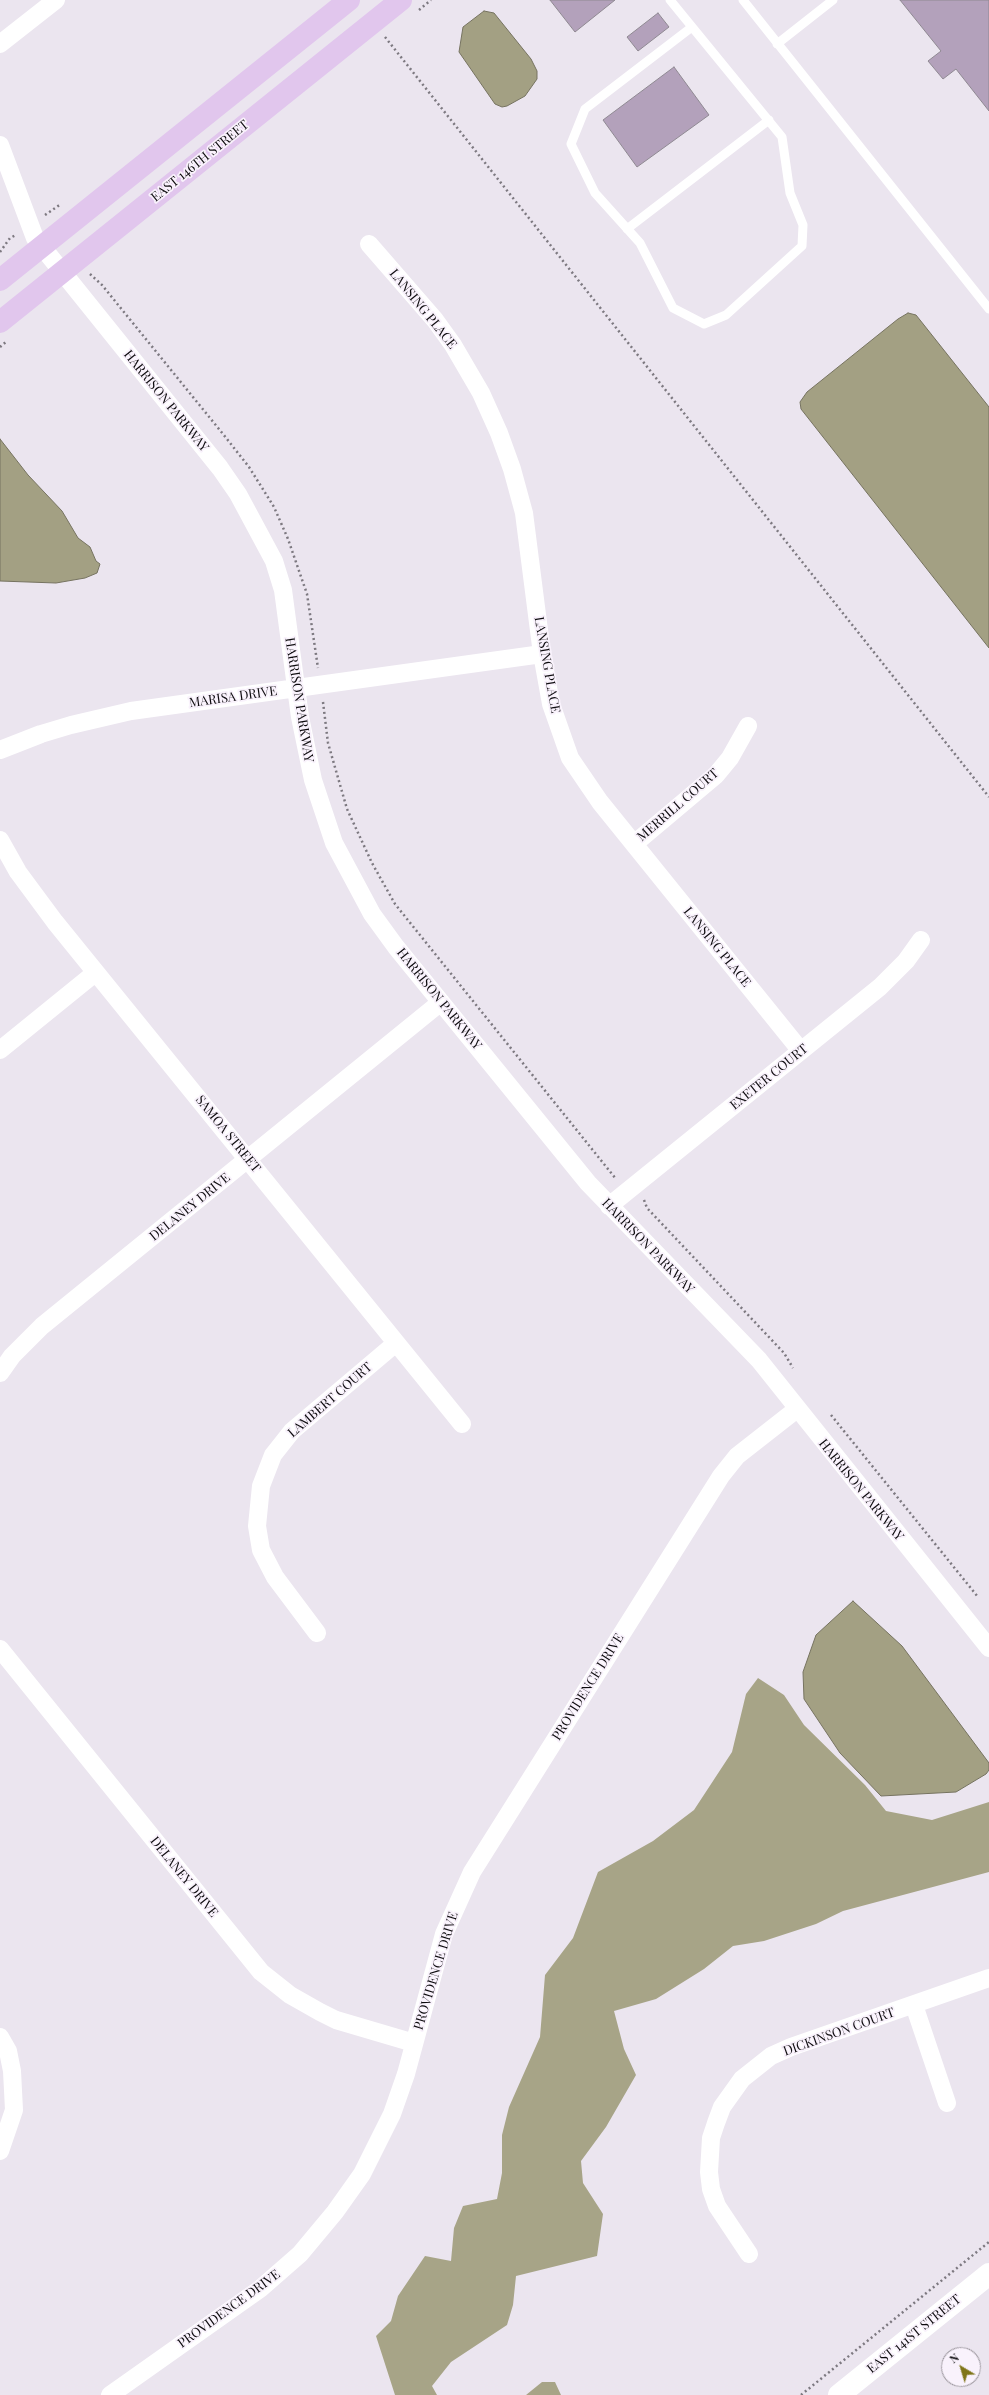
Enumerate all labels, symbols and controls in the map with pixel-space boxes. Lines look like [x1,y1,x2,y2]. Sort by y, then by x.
street label: EAST 146TH STREET [148,117,252,205]
street label: LANSING PLACE [386,266,460,352]
street label: HARRISON PARKWAY [120,347,212,455]
street label: LANSING PLACE [531,615,563,715]
street label: HARRISON PARKWAY [281,636,317,764]
street label: MARISA DRIVE [188,683,278,711]
street label: MERRILL COURT [634,765,722,845]
street label: LANSING PLACE [680,904,754,990]
street label: HARRISON PARKWAY [393,945,485,1053]
street label: EXETER COURT [727,1041,811,1113]
street label: SAMOA STREET [192,1092,264,1176]
street label: DELANEY DRIVE [147,1170,233,1244]
street label: HARRISON PARKWAY [599,1195,697,1297]
street label: LAMBERT COURT [285,1359,375,1441]
street label: HARRISON PARKWAY [815,1436,907,1544]
street label: PROVIDENCE DRIVE [549,1631,627,1743]
street label: DELANEY DRIVE [147,1834,221,1920]
street label: PROVIDENCE DRIVE [411,1910,461,2032]
street label: DICKINSON COURT [781,2005,897,2059]
street label: PROVIDENCE DRIVE [175,2267,283,2351]
street label: EAST 141ST STREET [864,2291,964,2377]
north arrow [941,2347,981,2387]
text: N [946,2350,962,2366]

